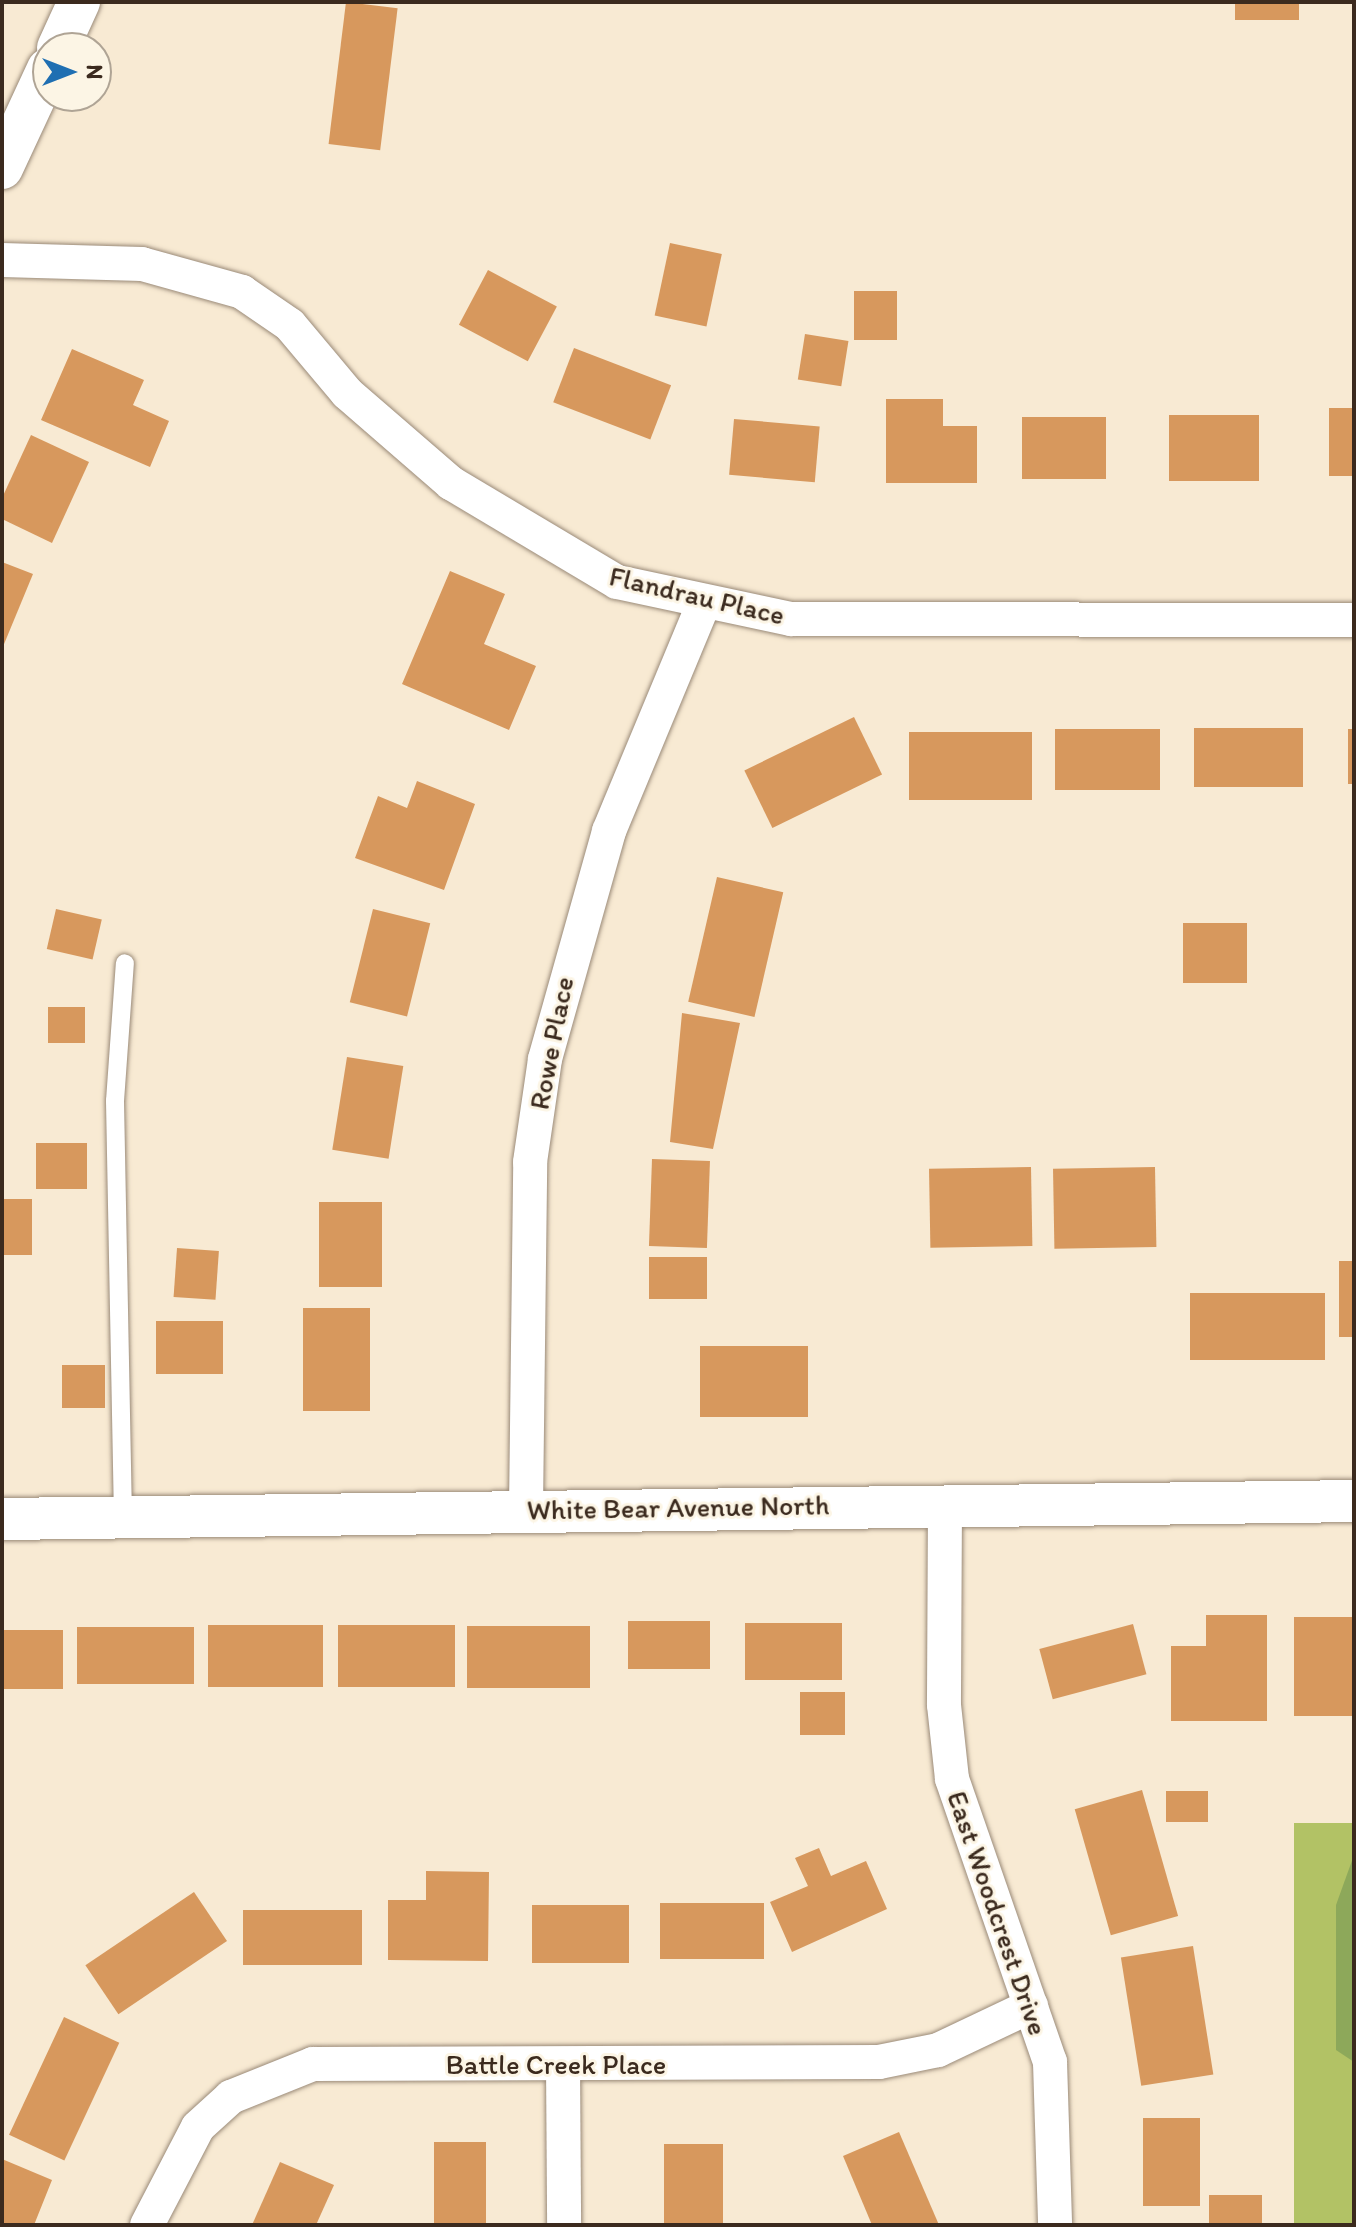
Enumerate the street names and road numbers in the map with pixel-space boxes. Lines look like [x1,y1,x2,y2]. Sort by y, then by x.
street label: Flandrau Place [606,559,788,631]
street label: Rowe Place [522,974,580,1112]
street label: White Bear Avenue North [527,1488,829,1526]
street label: East Woodcrest Drive [940,1787,1056,2039]
street label: Battle Creek Place [446,2047,666,2081]

